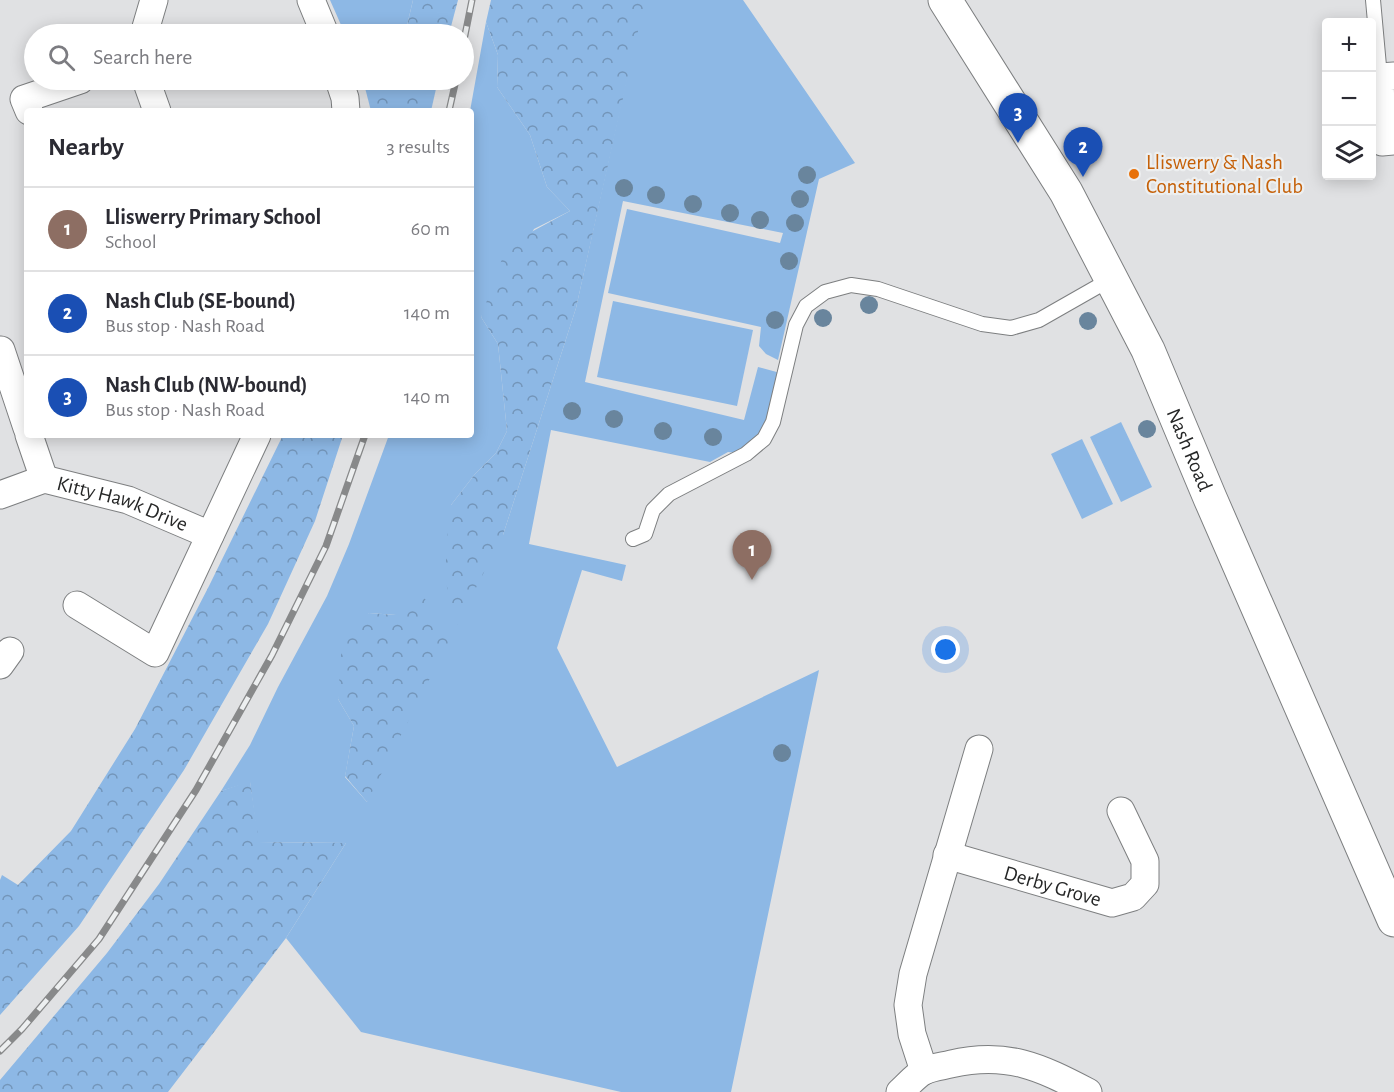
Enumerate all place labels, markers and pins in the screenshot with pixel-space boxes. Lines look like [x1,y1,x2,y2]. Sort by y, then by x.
pin: 3 [998,94,1038,143]
pin: 2 [1064,128,1102,177]
place label: Lliswerry & Nash Constitutional Club [1146,152,1303,197]
marker: Lliswerry & Nash Constitutional Club [1127,167,1141,181]
pin: 1 [732,530,771,580]

